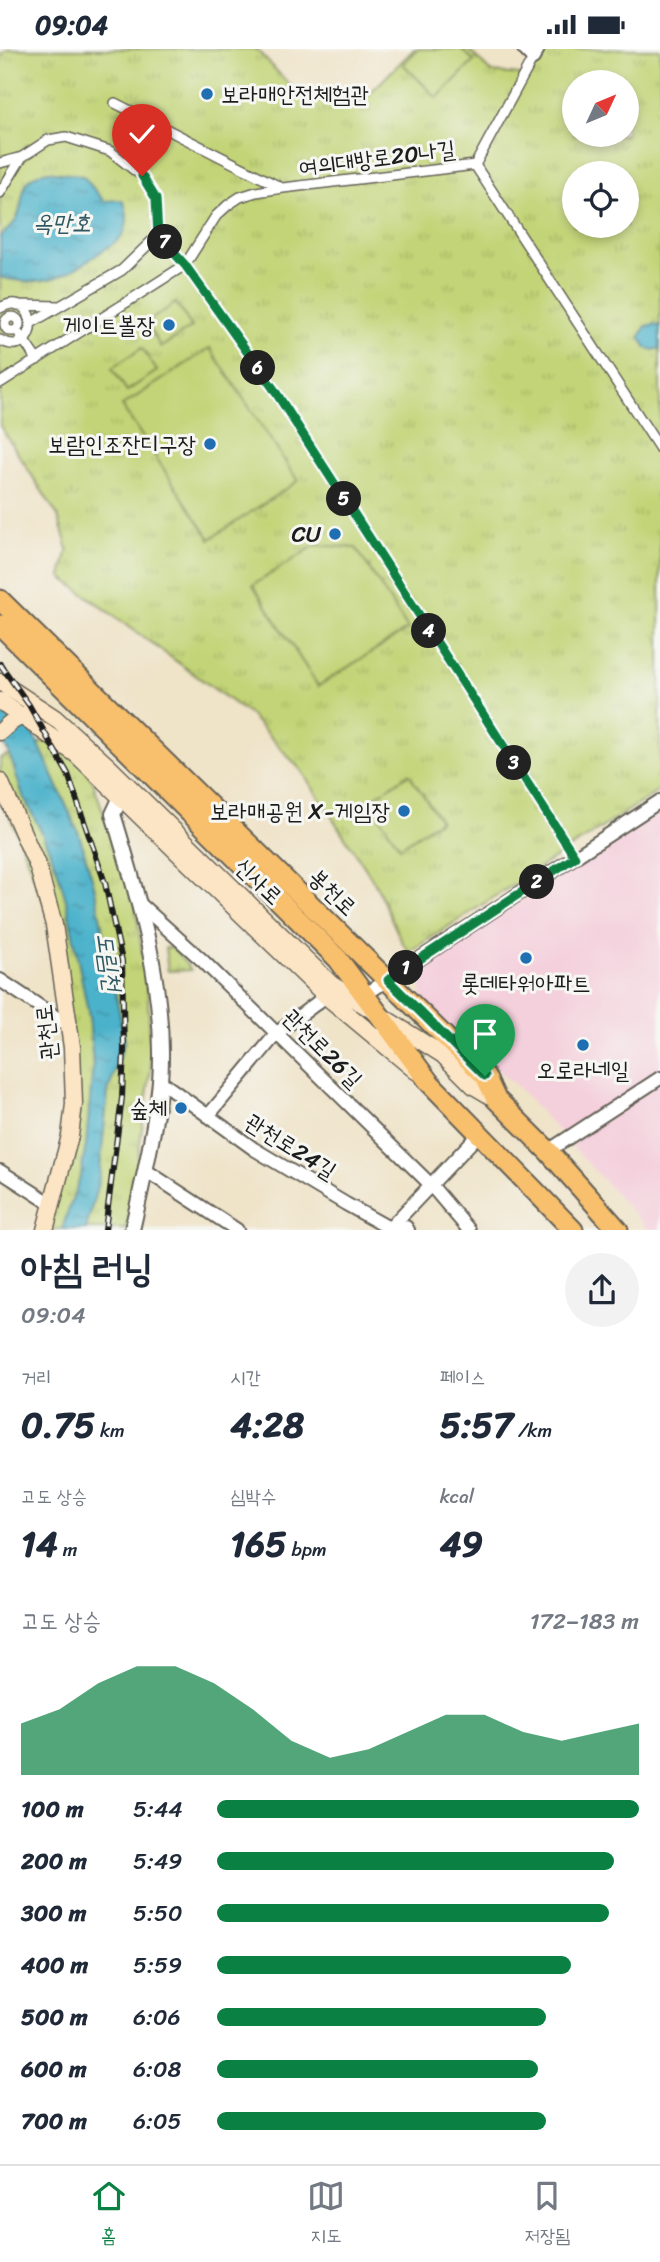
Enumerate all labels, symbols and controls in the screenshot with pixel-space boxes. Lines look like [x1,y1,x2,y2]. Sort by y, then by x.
text: 09:04 [35,2,108,48]
north arrow [562,70,639,147]
map controls [562,70,639,238]
place label: 보라매안전체험관 [221,74,369,115]
marker: 보라매안전체험관 [199,86,215,102]
pin [112,104,172,176]
icon: check [123,115,161,153]
street label: 여의대방로20나길 [296,129,458,188]
button: locate [562,161,639,238]
water label: 옥만호 [33,202,91,244]
pin: 7 [148,225,182,259]
text: 7 [159,225,170,258]
place label: 게이트볼장 [62,305,155,346]
marker: 게이트볼장 [161,317,177,333]
pin: 6 [240,351,276,385]
text: 6 [252,351,263,384]
place label: 보람인조잔디구장 [48,424,196,465]
marker: 보람인조잔디구장 [202,436,218,452]
pin: 5 [326,482,362,517]
text: 5 [338,482,349,515]
place label: CU [291,514,322,555]
marker: CU [327,526,343,542]
pin: 4 [412,613,446,649]
text: 4 [423,614,434,647]
pin: 3 [496,745,532,781]
text: 3 [508,746,519,779]
place label: 보라매공원 X-게임장 [210,791,390,832]
marker: 보라매공원 X-게임장 [396,803,412,819]
street label: 신사로 [224,847,293,915]
street label: 봉천로 [298,858,367,926]
pin: 2 [520,865,554,899]
text: 2 [531,865,542,898]
water label: 도림천 [84,930,134,996]
marker: 롯데타워아파트 [518,950,534,966]
pin: 1 [388,951,424,985]
text: 1 [401,951,410,984]
place label: 롯데타워아파트 [461,963,591,1004]
street label: 관천로26길 [273,998,373,1098]
street label: 관천로 [23,1002,70,1062]
pin [455,1004,515,1076]
icon: arrive [466,1015,504,1053]
marker: 오로라네일 [575,1037,591,1053]
place label: 오로라네일 [537,1050,629,1091]
place label: 숲체 [130,1088,167,1129]
marker: 숲체 [173,1100,189,1116]
street label: 관천로24길 [237,1102,345,1191]
text: 아침 러닝 [21,1235,153,1302]
button: share [565,1253,639,1327]
text: 09:04 [21,1295,86,1336]
text: 거리 [21,1361,52,1394]
text: 시간 [230,1361,261,1394]
text: 페이스 [440,1361,486,1394]
text: 0.75 [21,1394,95,1456]
text: 4:28 [230,1394,304,1456]
text: 5:57 [440,1394,513,1456]
text: km [95,1414,125,1447]
text: /km [513,1414,552,1447]
text: 고도 상승 [21,1480,87,1513]
text: 심박수 [230,1480,276,1513]
text: kcal [440,1480,474,1513]
text: 14 [21,1513,58,1575]
text: 165 [230,1513,287,1575]
text: 49 [440,1513,483,1575]
text: m [58,1533,77,1566]
text: bpm [287,1533,327,1566]
text: 고도 상승 [21,1601,101,1642]
text: 172–183 m [530,1601,639,1642]
text: 100 m [21,1789,84,1830]
text: 5:44 [133,1789,183,1830]
text: 200 m [21,1841,87,1882]
text: 5:49 [133,1841,183,1882]
text: 300 m [21,1893,86,1934]
text: 5:50 [133,1893,183,1934]
text: 400 m [21,1945,88,1986]
text: 5:59 [133,1945,182,1986]
text: 500 m [21,1997,88,2038]
text: 6:06 [133,1997,181,2038]
text: 600 m [21,2049,87,2090]
text: 6:08 [133,2049,181,2090]
text: 700 m [21,2101,87,2142]
text: 6:05 [133,2101,182,2142]
tab: 홈 [90,2177,128,2252]
tab: 지도 [307,2177,345,2252]
tab: 저장됨 [524,2177,570,2252]

